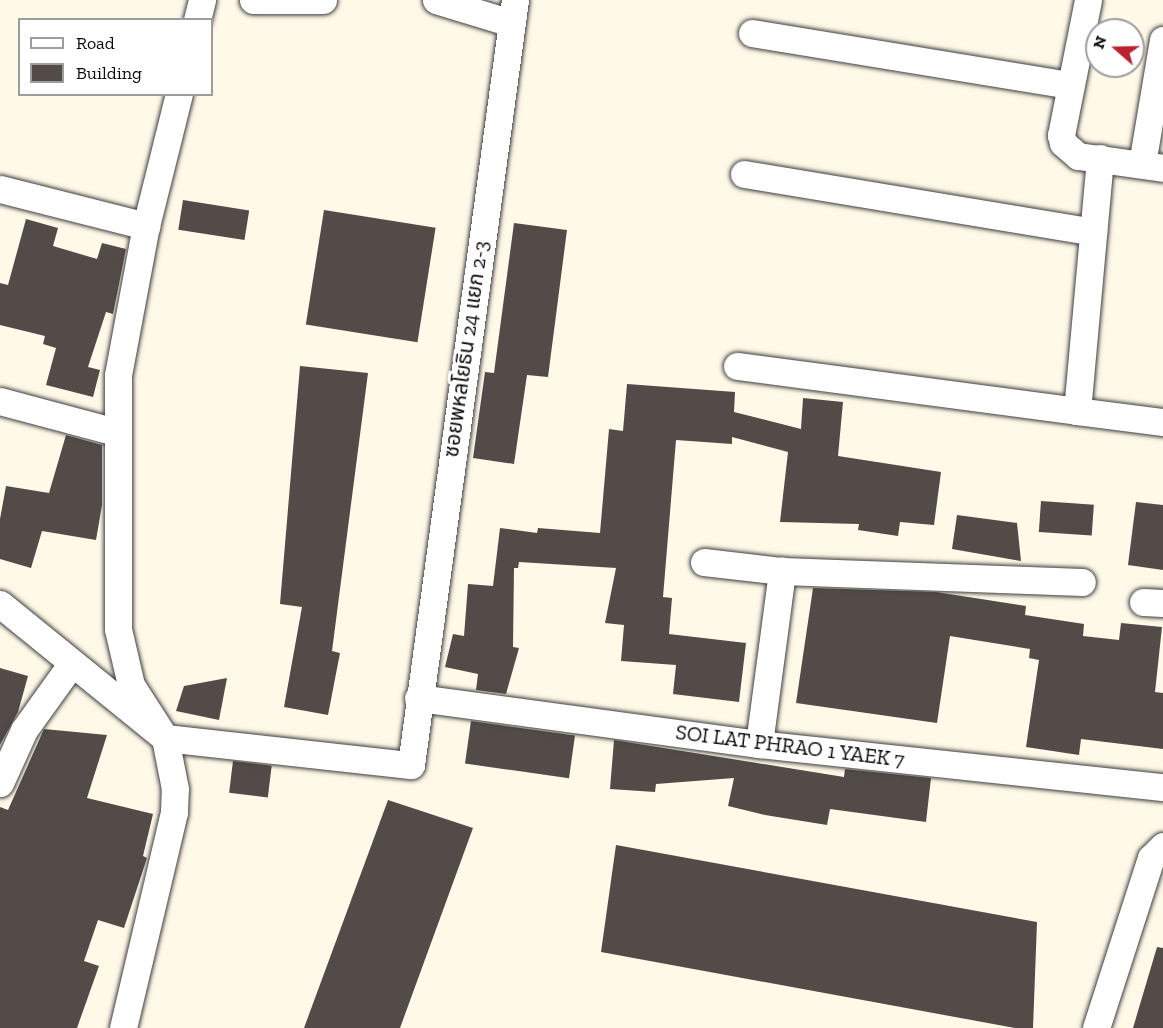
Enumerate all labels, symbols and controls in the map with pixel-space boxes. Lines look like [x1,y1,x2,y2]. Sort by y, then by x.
legend [18,18,213,96]
north arrow [1085,18,1145,78]
text: Road [76,32,115,54]
text: N [1088,33,1111,51]
text: Building [76,62,142,84]
street label: ซอยพหลโยธิน 24 แยก 2-3 [438,239,494,459]
street label: SOI LAT PHRAO 1 YAEK 7 [674,719,906,773]

